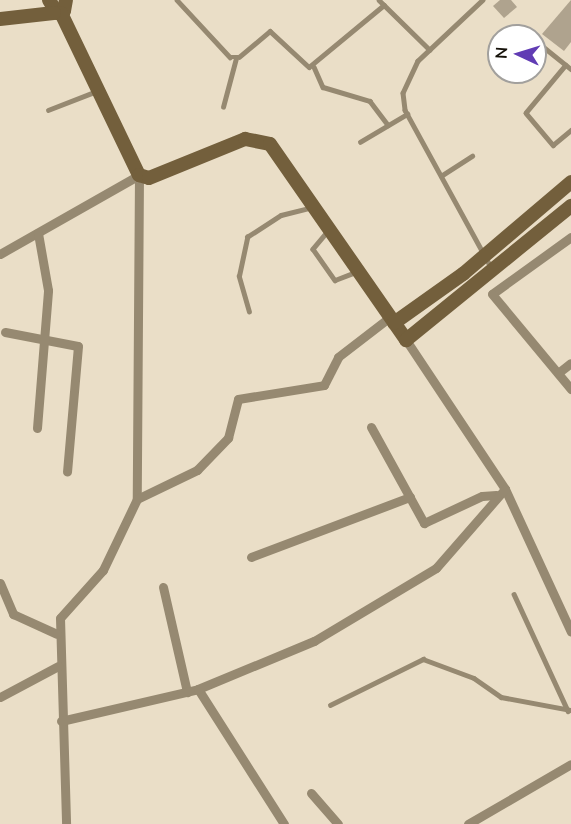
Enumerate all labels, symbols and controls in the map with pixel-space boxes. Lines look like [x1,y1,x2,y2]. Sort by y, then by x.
north arrow [487,24,547,84]
text: N [491,46,511,60]

